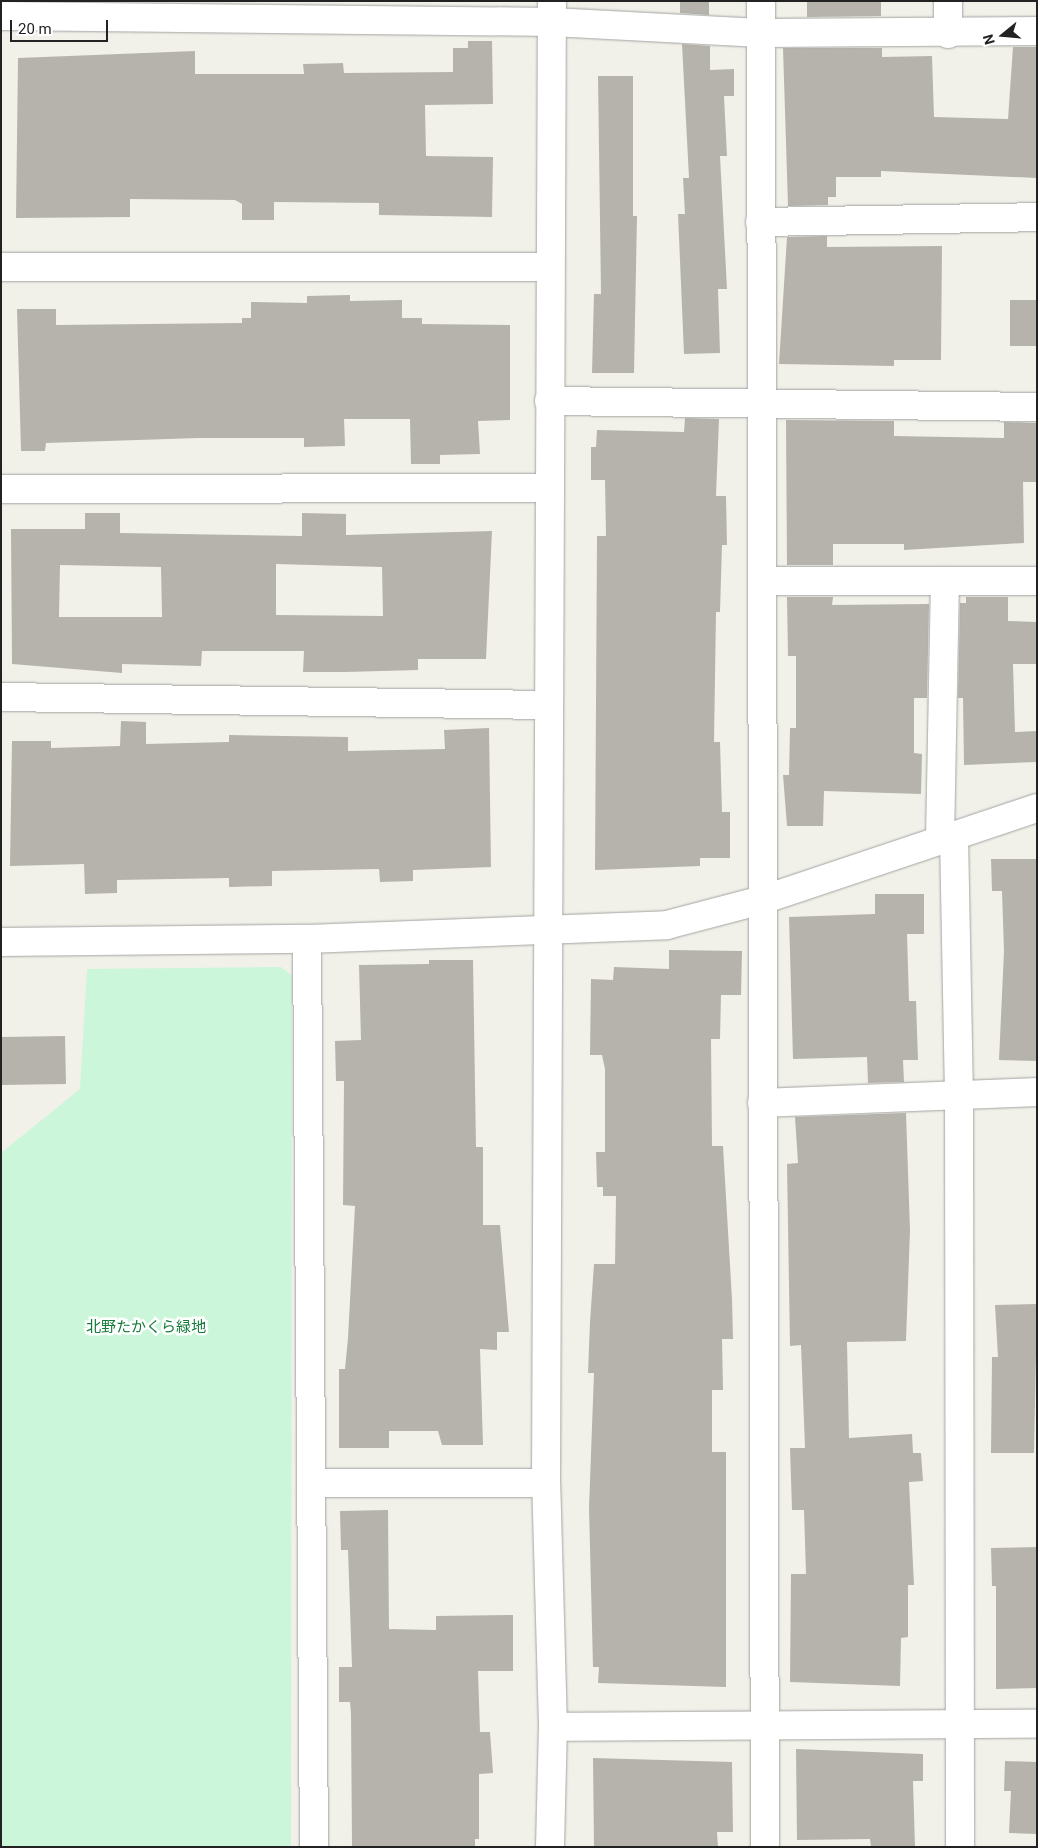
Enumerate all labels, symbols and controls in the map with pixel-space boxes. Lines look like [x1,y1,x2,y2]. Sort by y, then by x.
scale bar [12,10,110,42]
north arrow [978,10,1028,60]
text: 20 m [18,20,52,38]
text: N [980,32,998,46]
park label: 北野たかくら緑地 [86,1319,206,1337]

